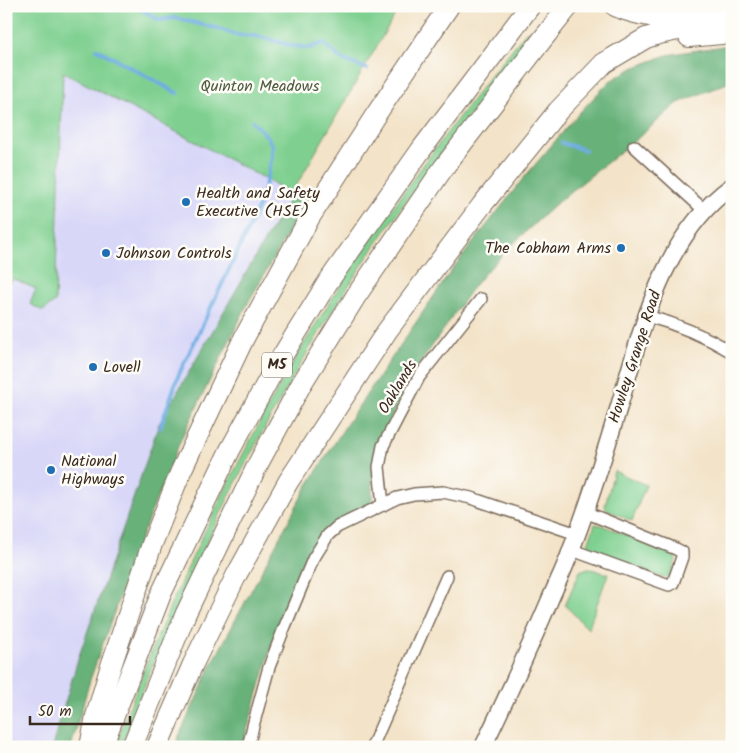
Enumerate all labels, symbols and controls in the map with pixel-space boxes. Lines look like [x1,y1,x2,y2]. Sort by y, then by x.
park label: Quinton Meadows [201,74,320,99]
place label: Health and Safety Executive (HSE) [196,181,320,224]
marker: Health and Safety Executive (HSE) [180,196,192,208]
place label: The Cobham Arms [485,236,611,261]
place label: Johnson Controls [116,241,232,266]
marker: The Cobham Arms [615,242,627,254]
marker: Johnson Controls [100,247,112,259]
street label: Howley Grange Road [602,286,669,427]
road number: M5 [262,352,292,378]
place label: Lovell [103,355,141,380]
street label: Oaklands [372,355,424,419]
marker: Lovell [87,361,99,373]
place label: National Highways [61,449,124,492]
marker: National Highways [45,464,57,476]
scale bar [30,693,130,725]
text: 50 m [38,700,72,724]

